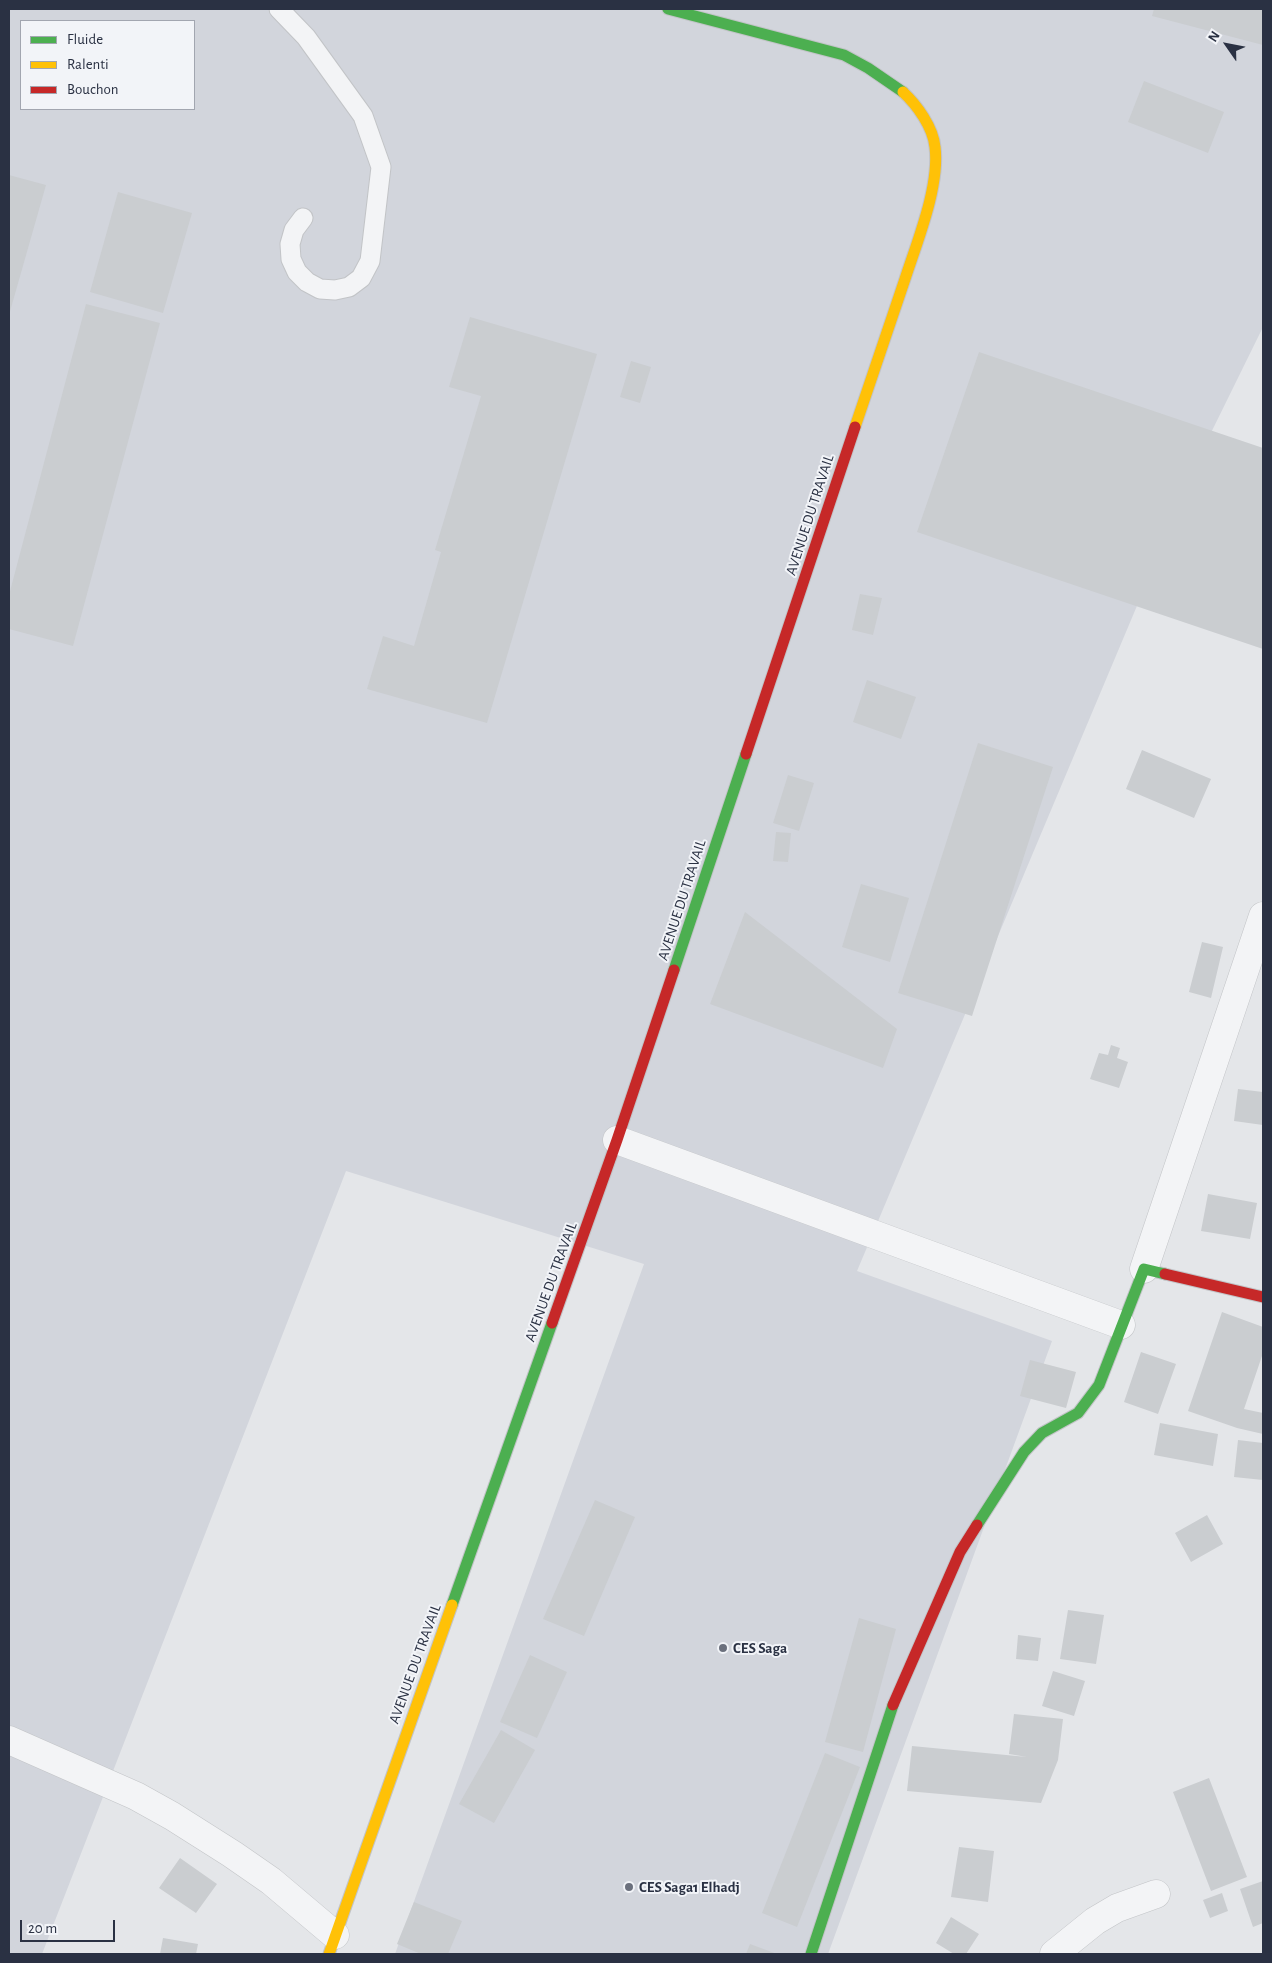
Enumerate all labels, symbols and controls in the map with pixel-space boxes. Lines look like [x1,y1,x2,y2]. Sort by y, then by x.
legend [20,20,195,110]
north arrow [1202,20,1252,70]
text: N [1206,29,1223,45]
text: Fluide [67,32,103,47]
text: Ralenti [67,57,109,72]
text: Bouchon [67,82,118,97]
street label: AVENUE DU TRAVAIL [782,452,838,578]
street label: AVENUE DU TRAVAIL [654,837,710,963]
street label: AVENUE DU TRAVAIL [521,1220,581,1344]
street label: AVENUE DU TRAVAIL [385,1602,445,1726]
place label: CES Saga [733,1639,787,1657]
marker: CES Saga [717,1642,729,1654]
place label: CES Saga1 Elhadj [639,1878,740,1896]
marker: CES Saga1 Elhadj [623,1881,635,1893]
scale bar [22,1910,118,1942]
text: 20 m [28,1921,57,1936]

